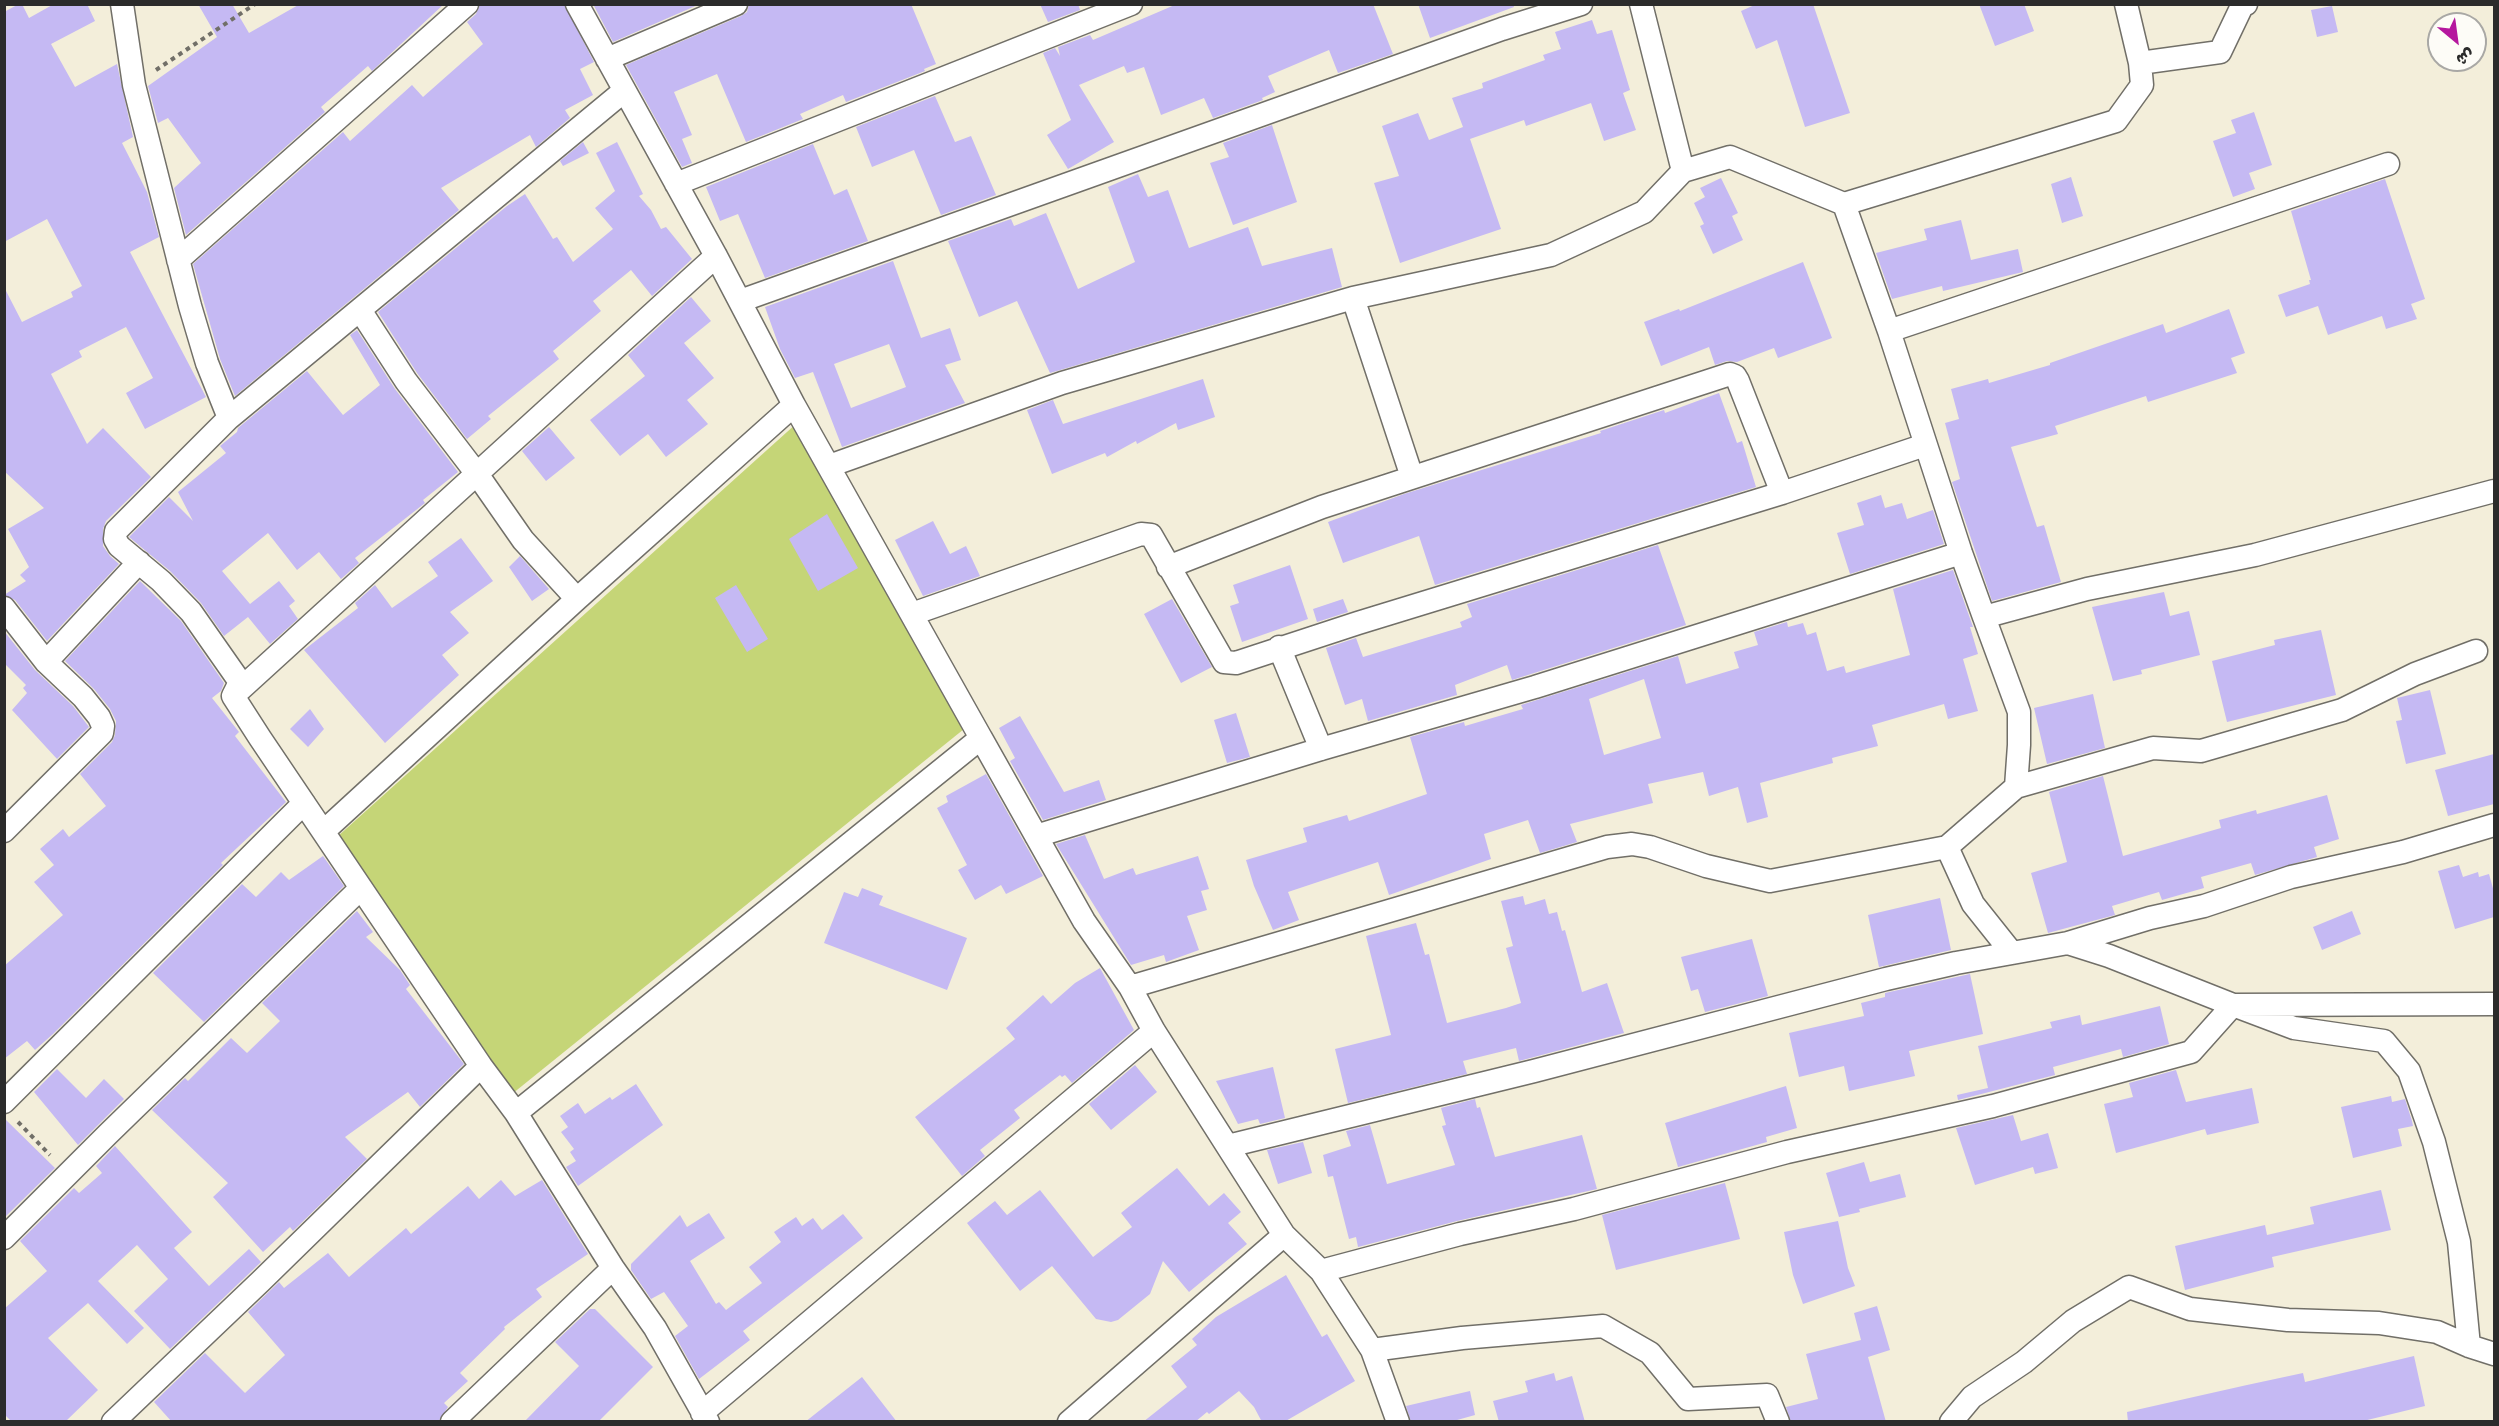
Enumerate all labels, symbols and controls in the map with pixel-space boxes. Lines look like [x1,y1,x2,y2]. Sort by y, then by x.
north arrow [2427,12,2487,72]
text: ش [2453,44,2477,69]

